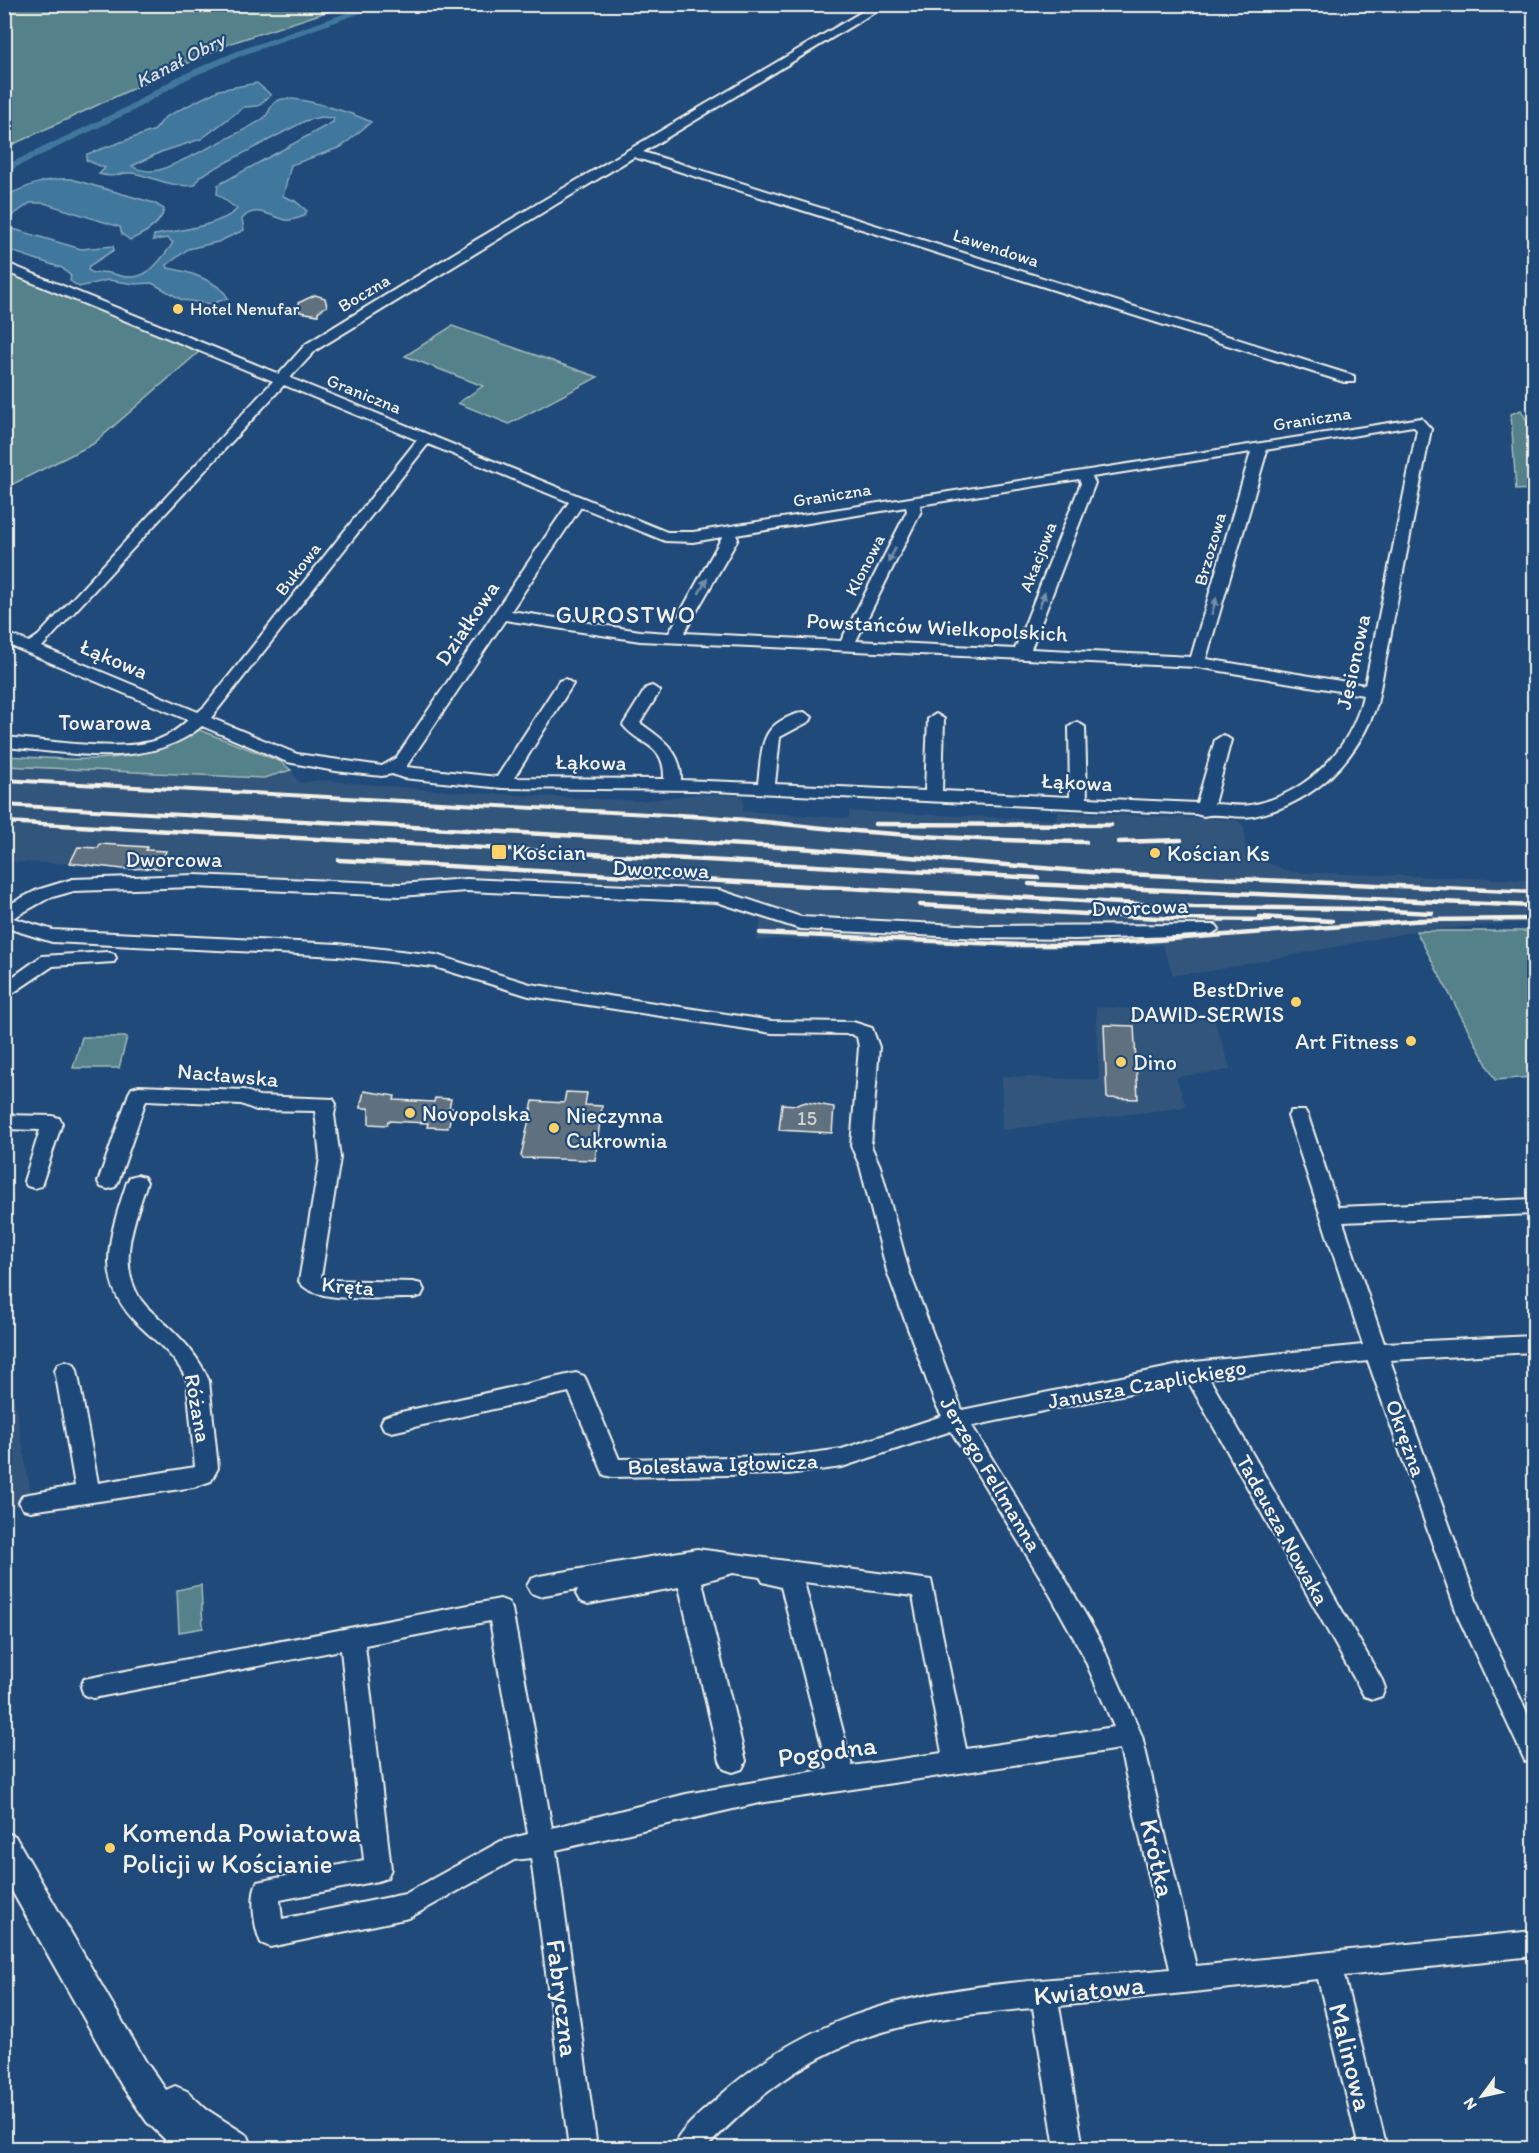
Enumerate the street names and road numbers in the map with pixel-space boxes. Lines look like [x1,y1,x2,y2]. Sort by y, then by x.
street label: Lawendowa [950,224,1042,272]
street label: Boczna [334,269,394,317]
street label: Graniczna [323,369,405,419]
street label: Graniczna [1271,402,1353,436]
street label: Graniczna [791,478,873,512]
street label: Brzozowa [1189,509,1231,588]
street label: Akacjowa [1015,518,1062,595]
street label: Klonowa [840,530,890,599]
street label: Bukowa [270,537,326,600]
street label: Działkowa [429,575,505,670]
street label: Powstańców Wielkopolskich [806,607,1069,647]
street label: Jesionowa [1330,612,1376,712]
street label: Łąkowa [76,633,152,685]
street label: Towarowa [58,709,152,736]
street label: Łąkowa [555,748,627,776]
street label: Łąkowa [1041,767,1113,797]
street label: Dworcowa [126,846,223,873]
street label: Dworcowa [612,854,711,884]
street label: Dworcowa [1091,892,1190,922]
street label: Nacławska [176,1057,280,1093]
street label: Kręta [321,1270,376,1302]
street label: Janusza Czaplickiego [1046,1353,1248,1415]
street label: Różana [179,1372,217,1445]
street label: Jerzego Fellmanna [934,1391,1048,1557]
street label: Okrężna [1380,1396,1433,1481]
street label: Bolesława Igłowicza [627,1447,819,1481]
street label: Tadeusza Nowaka [1230,1450,1336,1610]
street label: Pogodna [775,1728,879,1774]
street label: Krótka [1133,1815,1183,1901]
street label: Fabryczna [539,1937,587,2059]
street label: Kwiatowa [1032,1968,1146,2012]
street label: Malinowa [1322,1999,1380,2115]

